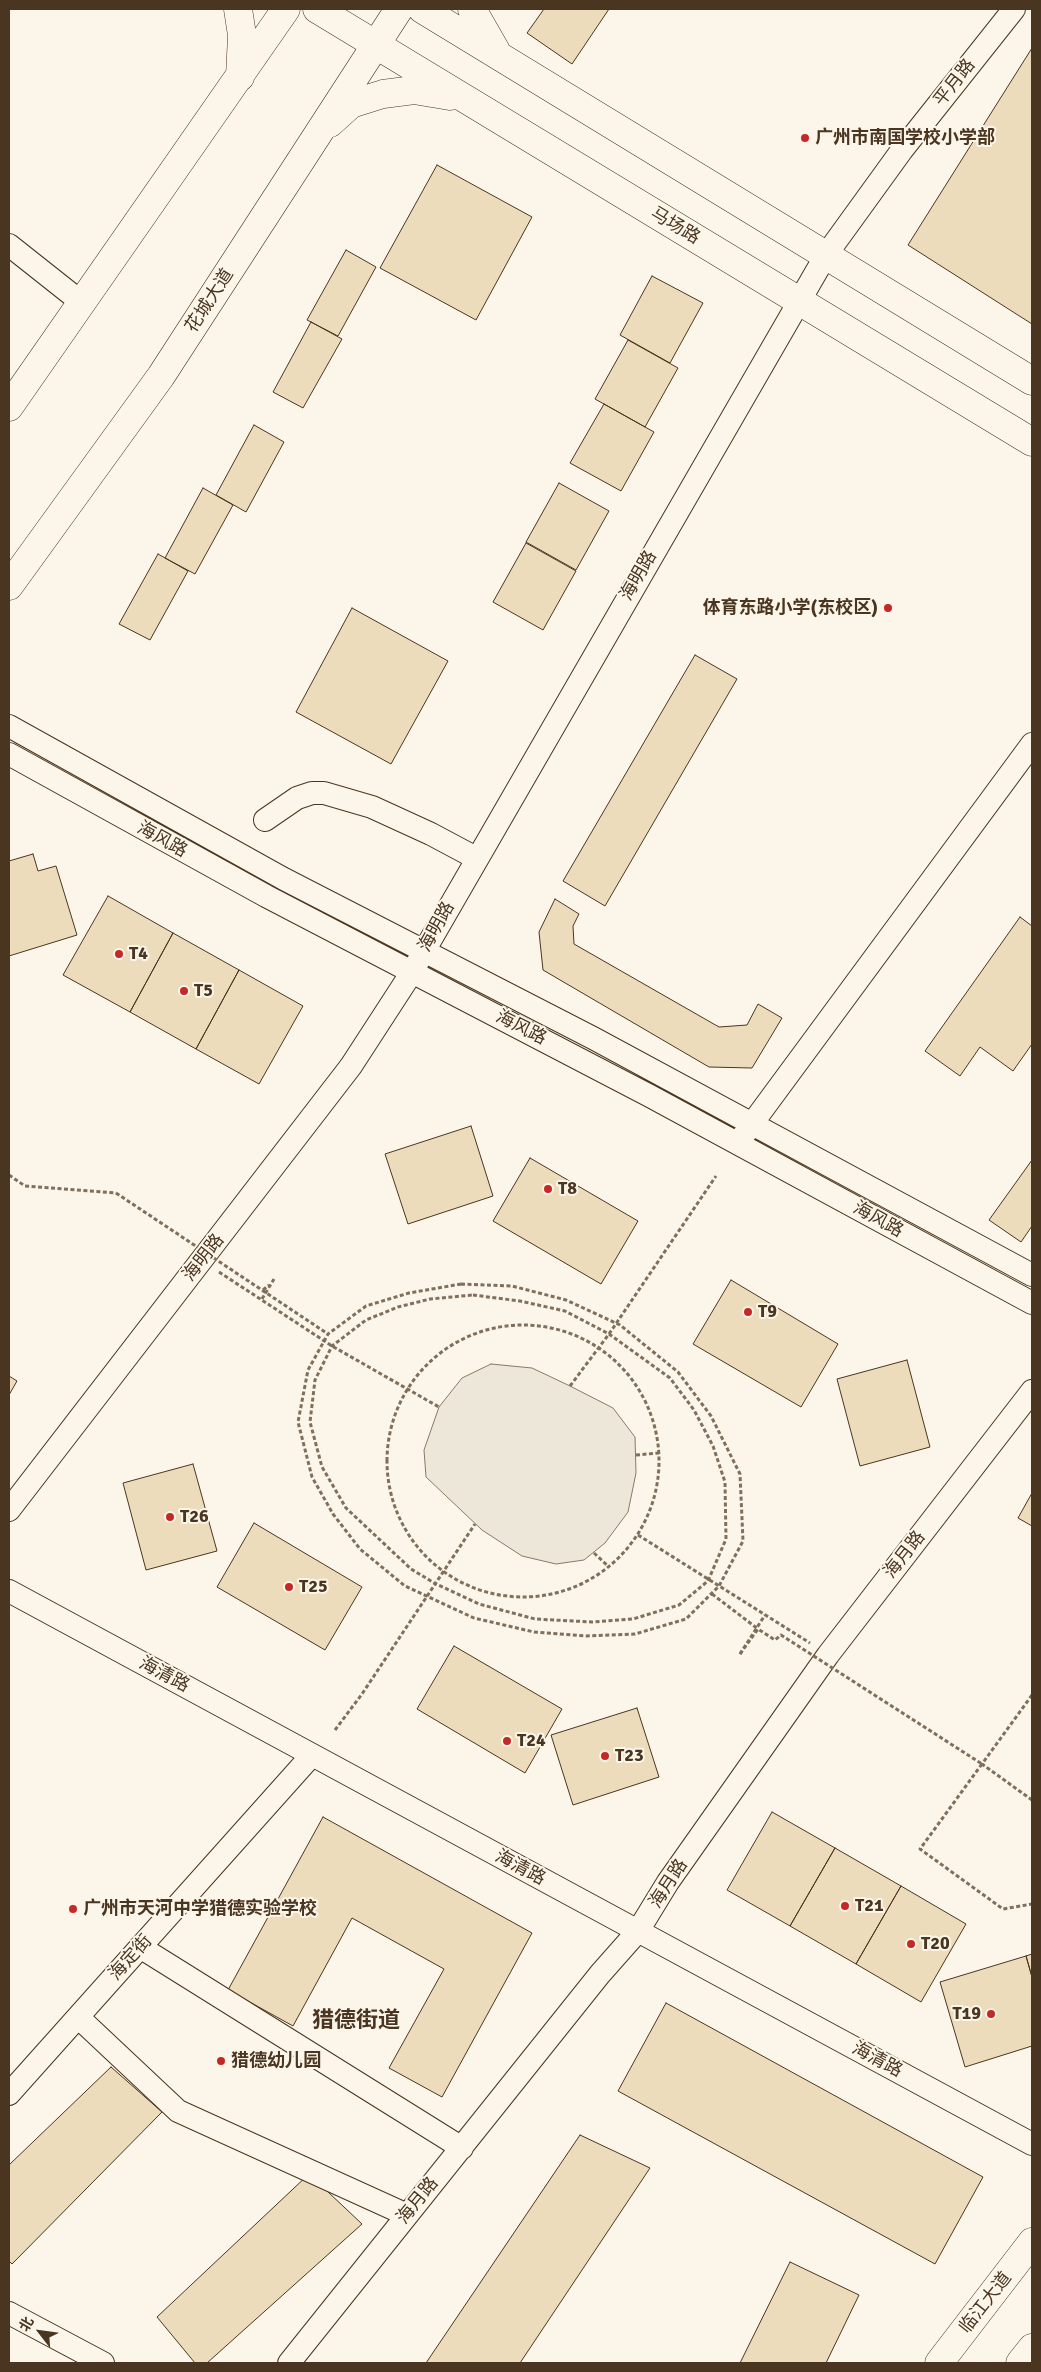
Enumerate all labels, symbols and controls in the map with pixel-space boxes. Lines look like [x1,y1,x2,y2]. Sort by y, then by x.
street label: 平月路 [930,55,980,111]
place label: 广州市南国学校小学部 [815,127,995,149]
marker: 广州市南国学校小学部 [799,132,811,144]
street label: 马场路 [646,203,704,249]
street label: 花城大道 [181,265,239,337]
street label: 海明路 [616,547,662,605]
place label: 体育东路小学(东校区) [703,597,878,619]
marker: 体育东路小学(东校区) [882,602,894,614]
street label: 海风路 [133,817,191,863]
street label: 海明路 [414,898,460,956]
place label: T4 [129,943,148,965]
marker: T4 [113,948,125,960]
place label: T5 [194,980,213,1002]
marker: T5 [178,985,190,997]
street label: 海风路 [492,1006,550,1050]
place label: T8 [558,1178,577,1200]
marker: T8 [542,1183,554,1195]
street label: 海风路 [849,1197,907,1243]
street label: 海明路 [179,1230,229,1286]
place label: T9 [758,1301,777,1323]
marker: T9 [742,1306,754,1318]
place label: T26 [180,1506,209,1528]
marker: T26 [164,1511,176,1523]
street label: 海月路 [880,1527,930,1583]
place label: T25 [299,1576,328,1598]
marker: T25 [283,1581,295,1593]
street label: 海清路 [135,1653,193,1697]
place label: T24 [517,1730,546,1752]
marker: T24 [501,1735,513,1747]
place label: T23 [615,1745,644,1767]
marker: T23 [599,1750,611,1762]
street label: 海清路 [491,1846,549,1890]
street label: 海月路 [645,1855,693,1913]
place label: T21 [855,1895,884,1917]
place label: 广州市天河中学猎德实验学校 [83,1898,317,1920]
marker: T21 [839,1900,851,1912]
marker: 广州市天河中学猎德实验学校 [67,1903,79,1915]
street label: 海定街 [105,1931,157,1985]
place label: T20 [921,1933,950,1955]
marker: T20 [905,1938,917,1950]
place label: T19 [952,2003,981,2025]
district label: 猎德街道 [312,2008,400,2034]
marker: T19 [985,2008,997,2020]
street label: 海清路 [848,2038,906,2082]
place label: 猎德幼儿园 [231,2050,321,2072]
marker: 猎德幼儿园 [215,2055,227,2067]
street label: 海月路 [393,2173,443,2229]
street label: 临江大道 [955,2268,1017,2338]
north arrow [15,2307,65,2357]
text: 北 [16,2314,37,2335]

